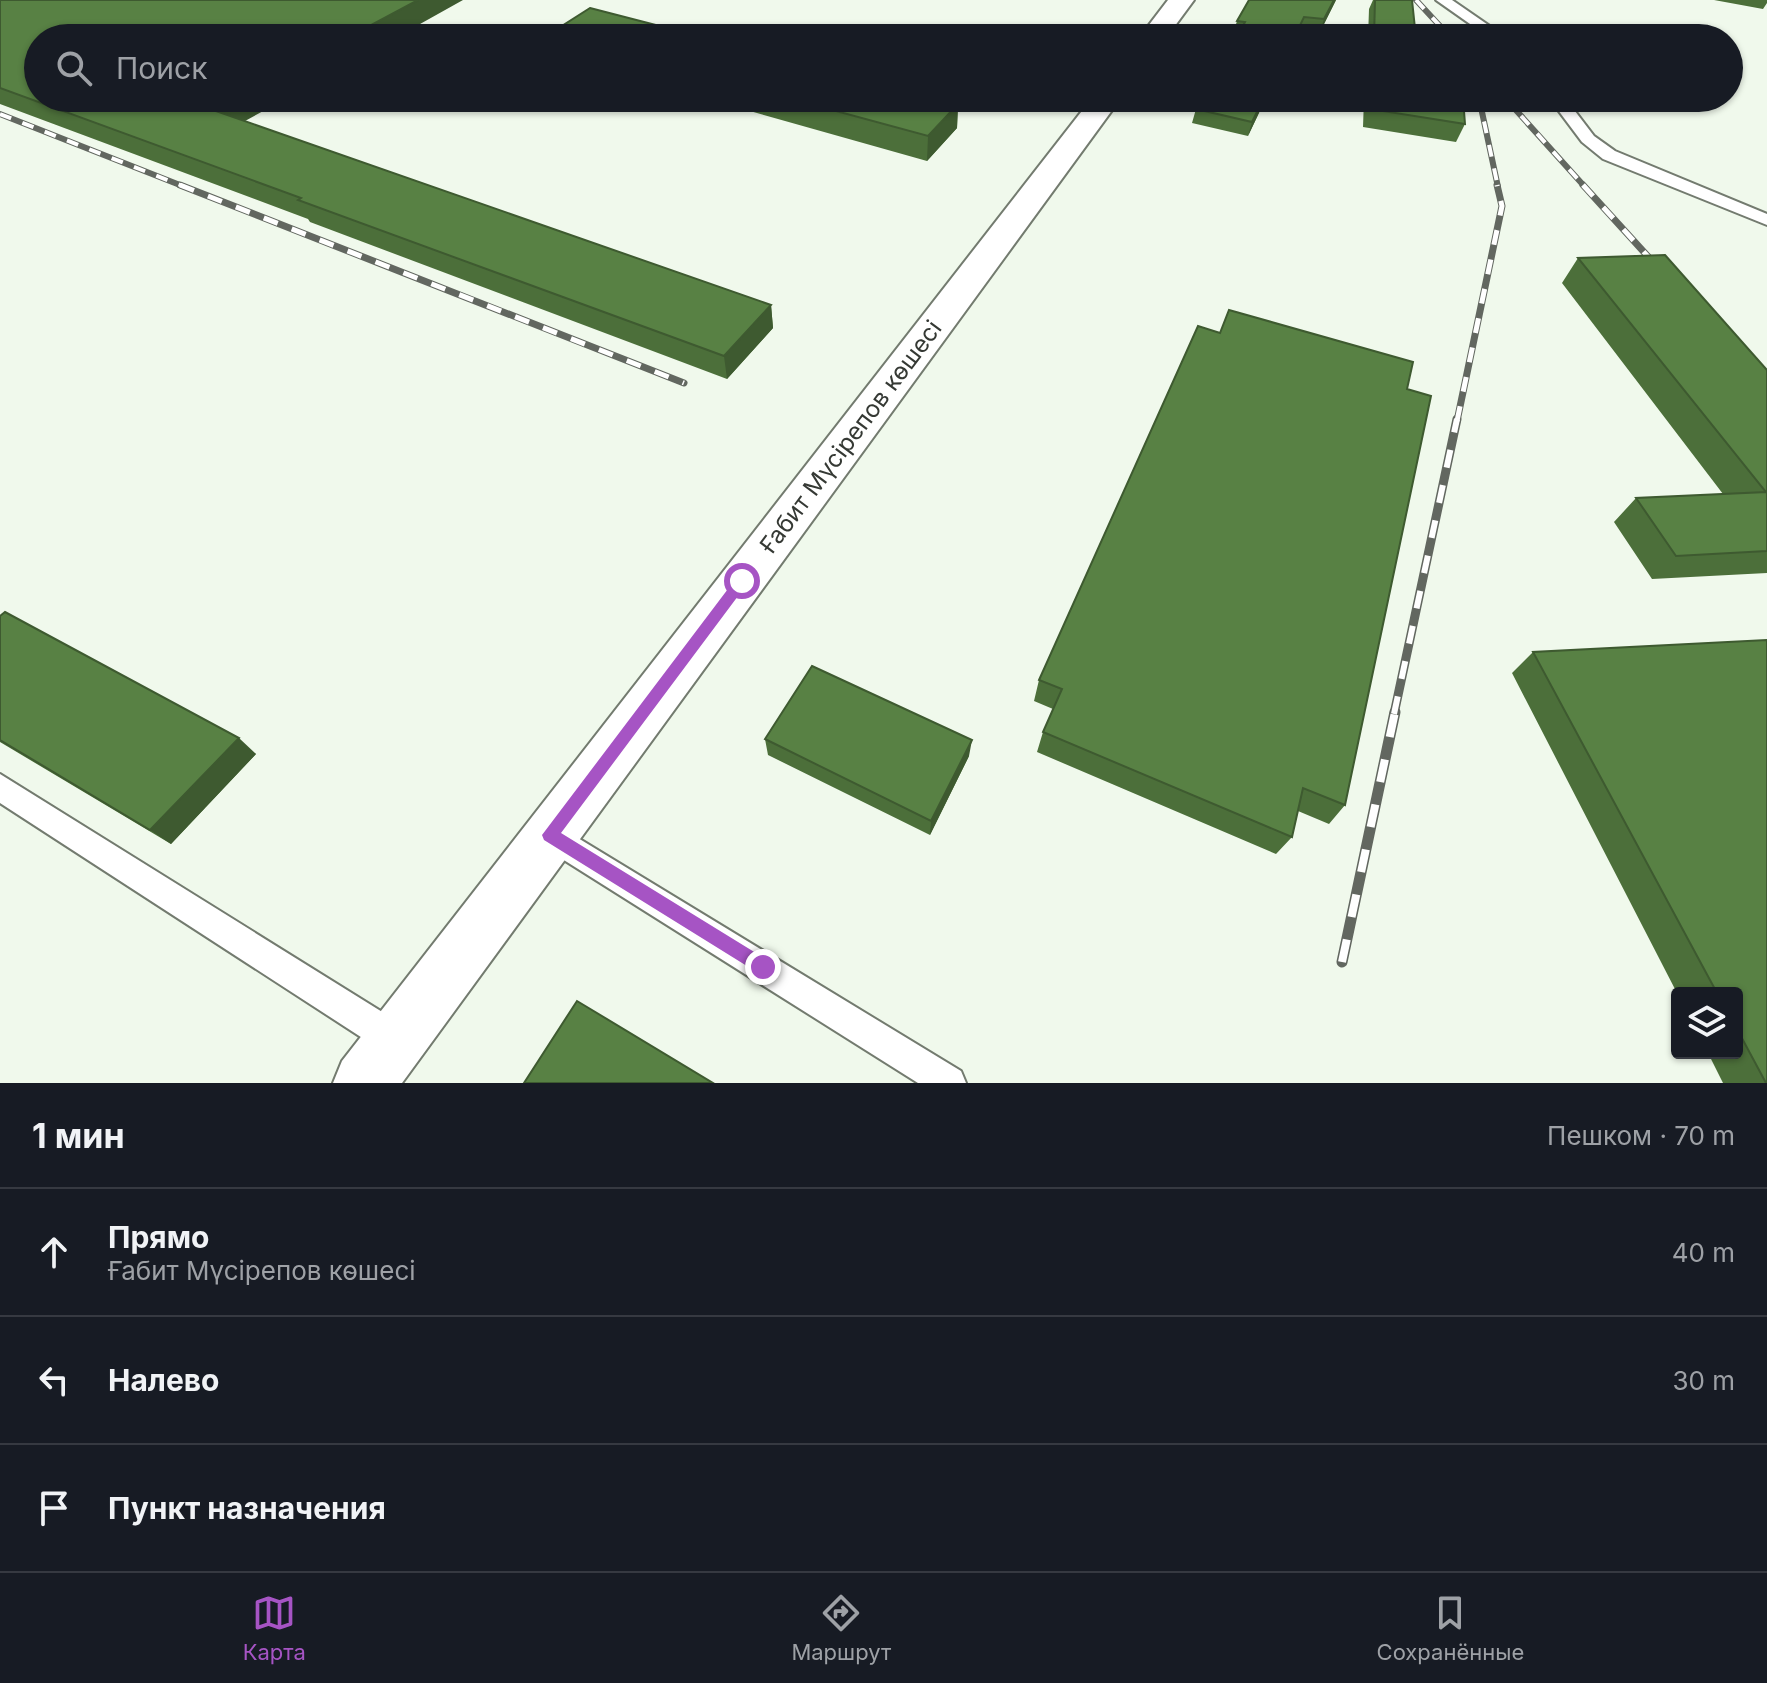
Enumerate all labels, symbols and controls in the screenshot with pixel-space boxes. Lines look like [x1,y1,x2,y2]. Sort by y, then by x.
search box [24,24,1743,112]
icon: search [52,46,96,90]
text: Поиск [116,50,207,86]
street label: Ғабит Мүсірепов көшесі [753,315,948,560]
route start [724,563,760,599]
route end [745,949,781,985]
map controls [1671,987,1743,1059]
button: layers [1671,987,1743,1059]
text: 1 мин [32,1115,125,1156]
text: Пешком · 70 m [1547,1120,1735,1151]
text: Прямо [108,1219,209,1255]
icon: ahead [32,1230,76,1274]
text: 40 m [1672,1237,1735,1268]
text: Ғабит Мүсірепов көшесі [108,1255,416,1286]
icon: left [32,1358,76,1402]
text: Налево [108,1362,220,1398]
text: 30 m [1672,1365,1735,1396]
icon: arrive [32,1486,76,1530]
text: Пункт назначения [108,1490,386,1526]
tab: Карта [243,1591,306,1665]
tab: Маршрут [791,1591,891,1665]
tab: Сохранённые [1377,1591,1524,1665]

